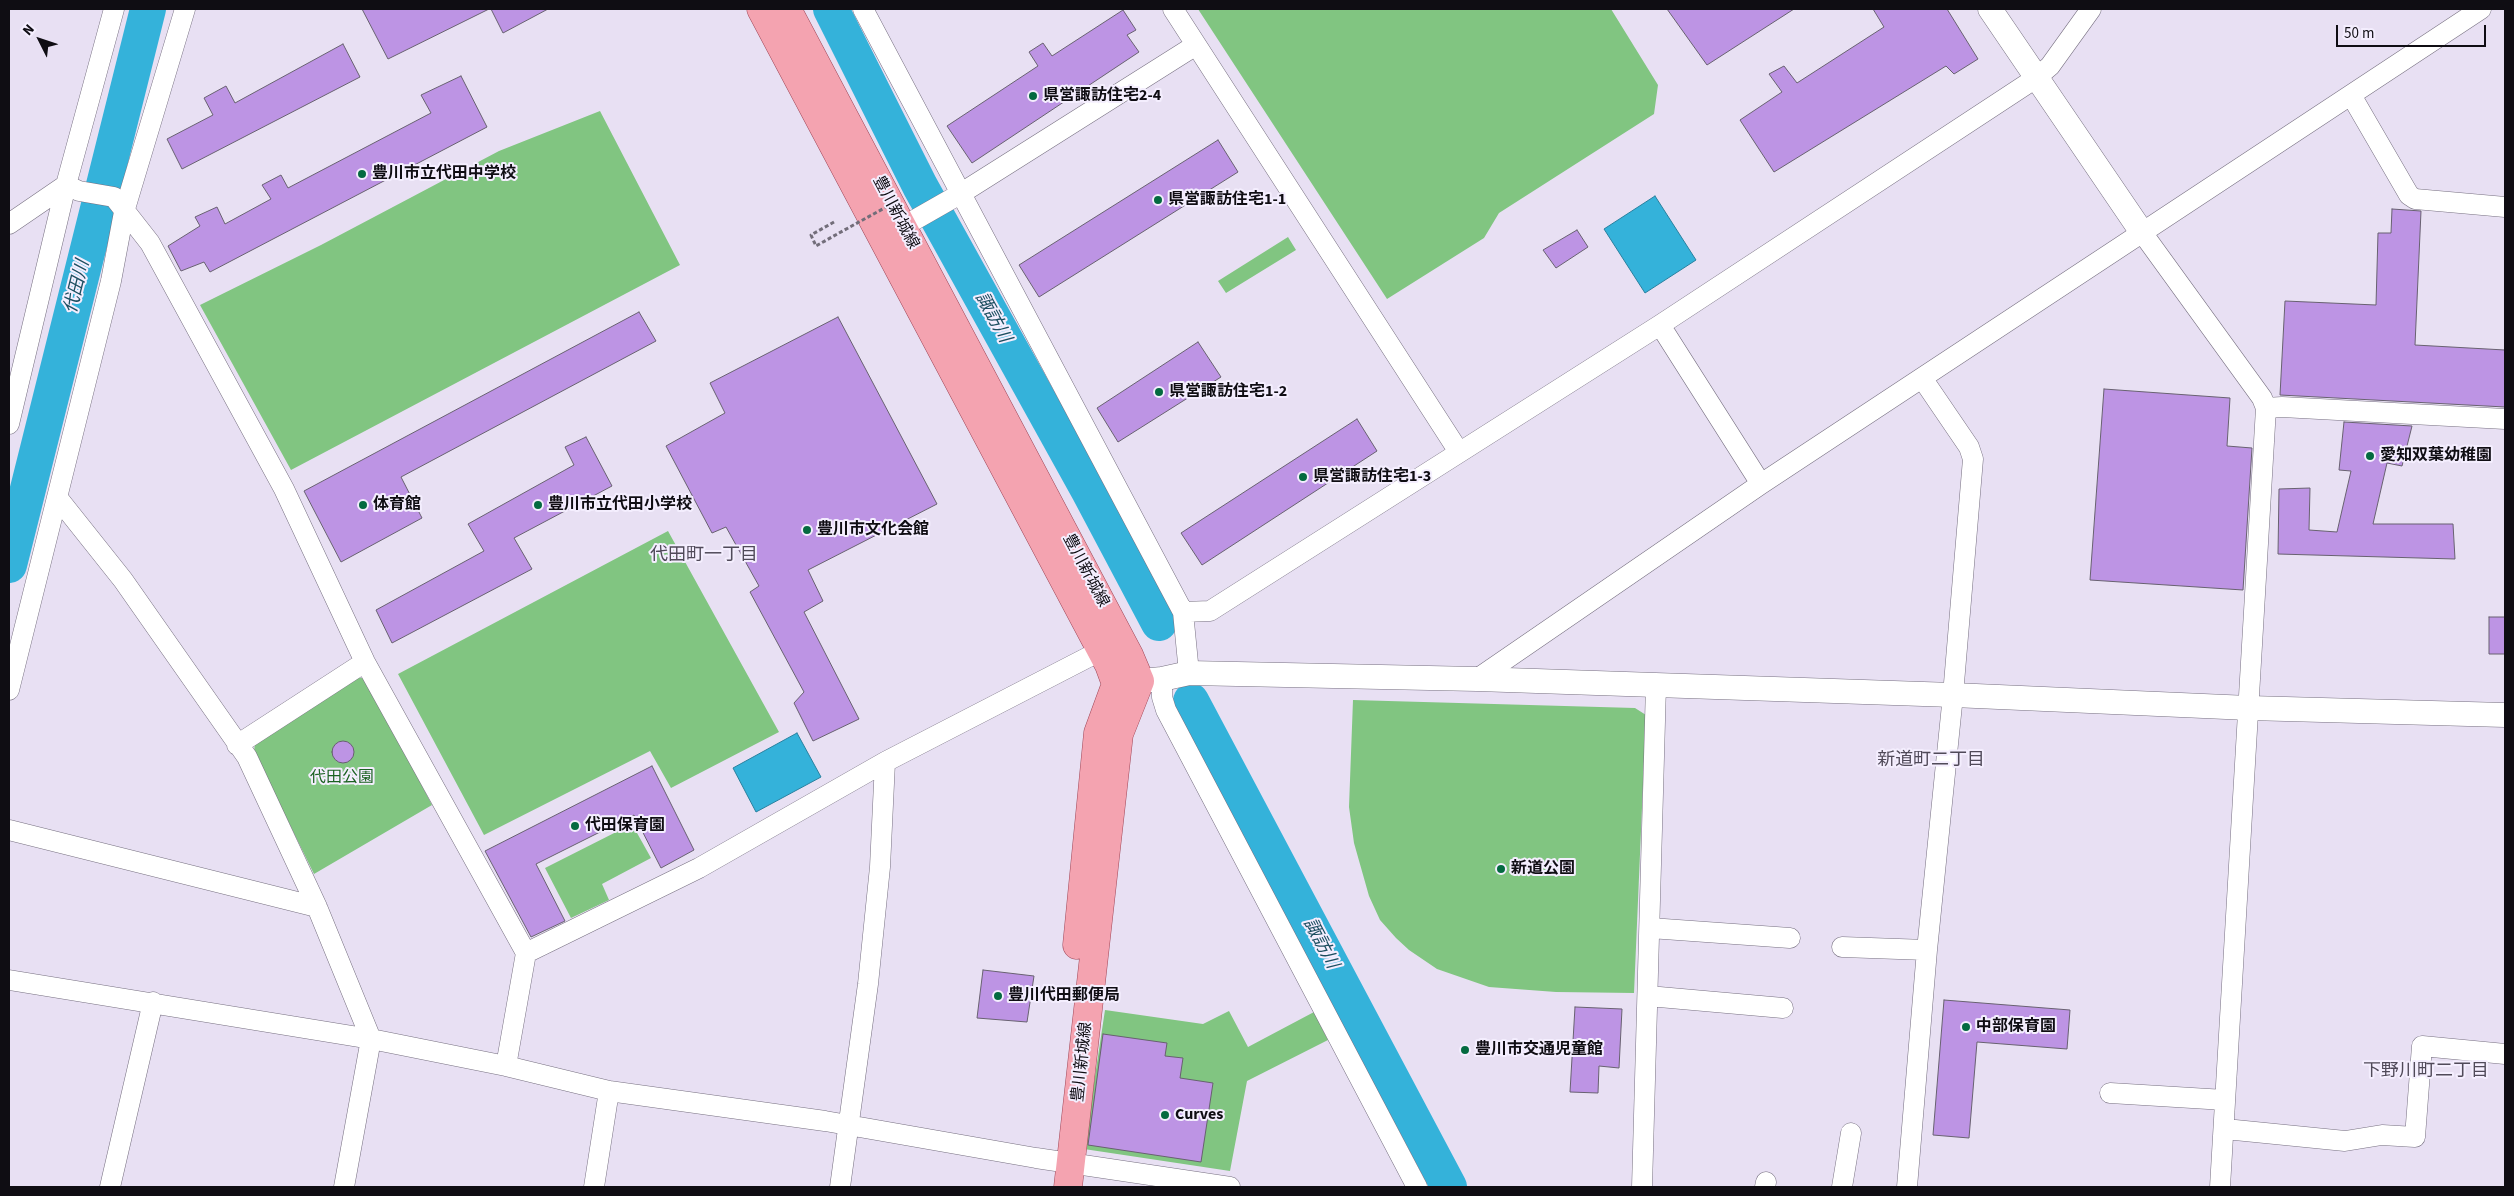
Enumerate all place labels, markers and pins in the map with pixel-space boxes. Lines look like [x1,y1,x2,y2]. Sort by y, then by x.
place label: 県営諏訪住宅2-4 [1043,86,1161,106]
marker: 県営諏訪住宅2-4 [1027,90,1039,102]
place label: 豊川市立代田中学校 [372,164,516,184]
marker: 豊川市立代田中学校 [356,168,368,180]
place label: 県営諏訪住宅1-1 [1168,190,1286,210]
marker: 県営諏訪住宅1-1 [1152,194,1164,206]
place label: 県営諏訪住宅1-2 [1169,382,1287,402]
marker: 県営諏訪住宅1-2 [1153,386,1165,398]
place label: 愛知双葉幼稚園 [2380,446,2492,466]
marker: 愛知双葉幼稚園 [2364,450,2376,462]
place label: 県営諏訪住宅1-3 [1313,467,1431,487]
marker: 県営諏訪住宅1-3 [1297,471,1309,483]
place label: 体育館 [373,495,421,515]
place label: 豊川市立代田小学校 [548,495,692,515]
marker: 体育館 [357,499,369,511]
marker: 豊川市立代田小学校 [532,499,544,511]
place label: 豊川市文化会館 [817,520,929,540]
marker: 豊川市文化会館 [801,524,813,536]
place label: 代田保育園 [585,816,665,836]
marker: 代田保育園 [569,820,581,832]
place label: 新道公園 [1511,859,1575,879]
marker: 新道公園 [1495,863,1507,875]
place label: 豊川代田郵便局 [1008,986,1120,1006]
marker: 豊川代田郵便局 [992,990,1004,1002]
place label: 中部保育園 [1976,1017,2056,1037]
marker: 中部保育園 [1960,1021,1972,1033]
place label: 豊川市交通児童館 [1475,1040,1603,1060]
marker: 豊川市交通児童館 [1459,1044,1471,1056]
place label: Curves [1175,1105,1223,1125]
marker: Curves [1159,1109,1171,1121]

